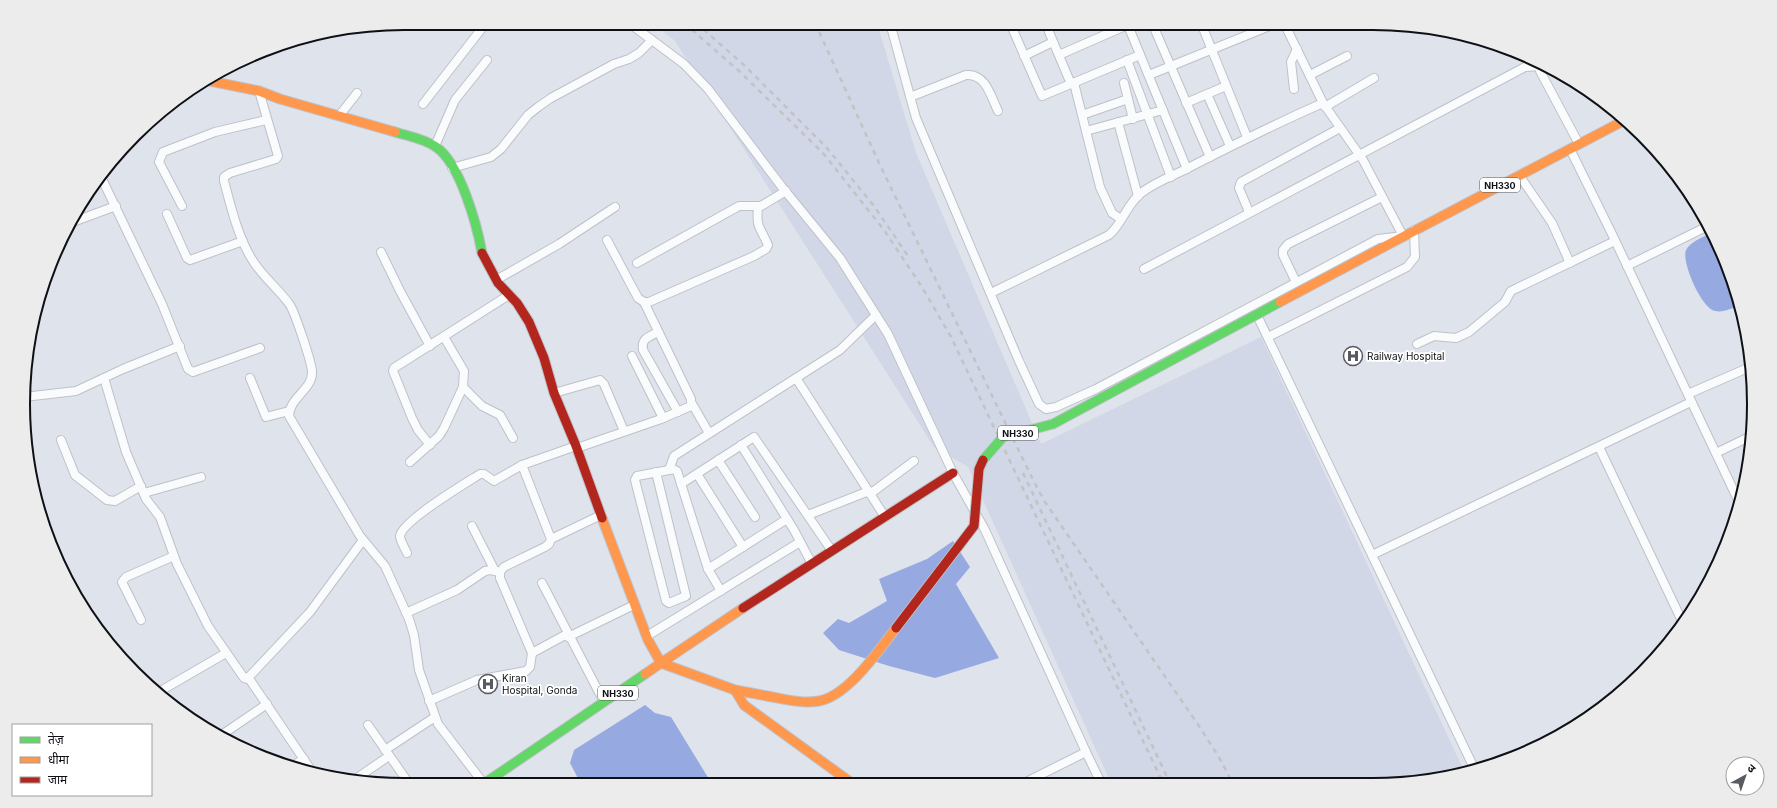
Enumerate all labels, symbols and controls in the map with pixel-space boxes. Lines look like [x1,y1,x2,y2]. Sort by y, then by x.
road number: NH330 [1480,178,1520,192]
hospital icon: Railway Hospital [1342,345,1364,367]
place label: Railway Hospital [1367,350,1445,362]
road number: NH330 [998,426,1038,440]
place label: Kiran Hospital, Gonda [502,672,577,696]
hospital icon: Kiran Hospital, Gonda [477,673,499,695]
road number: NH330 [598,686,638,700]
legend [12,724,152,796]
text: तेज़ [48,732,65,747]
text: धीमा [48,752,70,767]
north arrow [1725,756,1765,796]
text: उ [1744,761,1759,776]
text: जाम [48,772,68,787]

